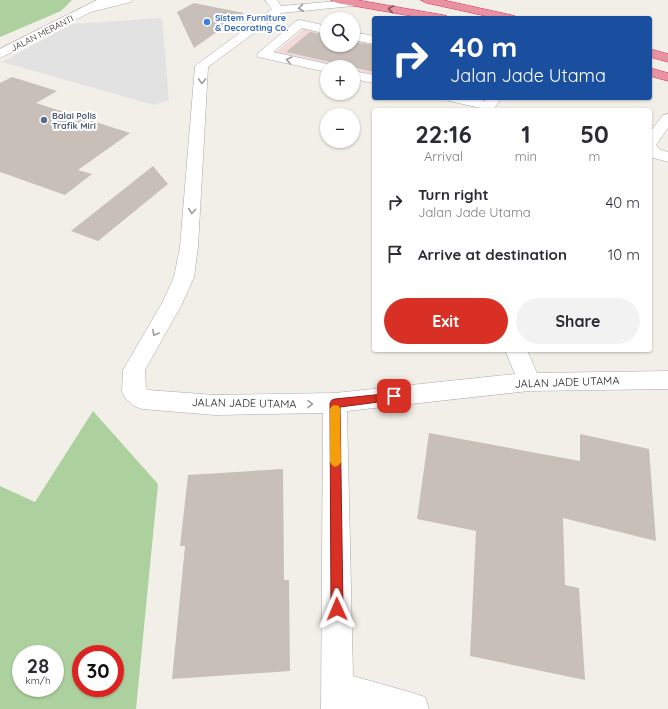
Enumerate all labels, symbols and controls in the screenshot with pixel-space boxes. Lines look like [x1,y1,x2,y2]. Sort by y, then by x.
one-way arrow [298,3,304,12]
one-way arrow [388,5,394,14]
street label: JALAN MERANTI [9,12,75,54]
place label: Sistem Furniture & Decorating Co. [215,12,288,33]
map controls [320,12,360,148]
button: search [320,12,360,52]
marker: Sistem Furniture & Decorating Co. [202,17,212,27]
text: 40 m [450,29,517,64]
icon: right [384,32,436,84]
one-way arrow [286,56,292,64]
button: + [320,60,360,100]
text: Jalan Jade Utama [450,64,606,87]
one-way arrow [198,78,206,84]
button: − [320,108,360,148]
place label: Balai Polis Trafik Miri [52,110,97,131]
marker: Balai Polis Trafik Miri [39,115,49,125]
text: 22:16 [415,119,472,149]
text: 1 [521,119,531,149]
text: 50 [580,119,609,149]
text: Arrival [424,148,463,164]
text: min [515,148,537,164]
text: m [589,148,600,164]
text: Turn right [418,185,489,204]
icon: right [384,191,406,213]
text: 40 m [605,193,640,212]
text: Jalan Jade Utama [418,204,531,220]
one-way arrow [187,208,196,214]
icon: arrive [384,243,406,265]
text: Arrive at destination [418,245,567,264]
text: 10 m [608,245,640,264]
button: Exit [384,298,508,344]
button: Share [516,298,640,344]
one-way arrow [153,329,160,337]
street label: JALAN JADE UTAMA [514,373,620,391]
pin [377,379,411,413]
icon: arrive [383,385,405,407]
street label: JALAN JADE UTAMA [191,395,297,411]
one-way arrow [307,399,313,408]
position arrow [316,588,358,630]
speed limit sign: 30 [72,645,124,697]
text: 28 [27,653,49,678]
text: km/h [25,674,51,687]

